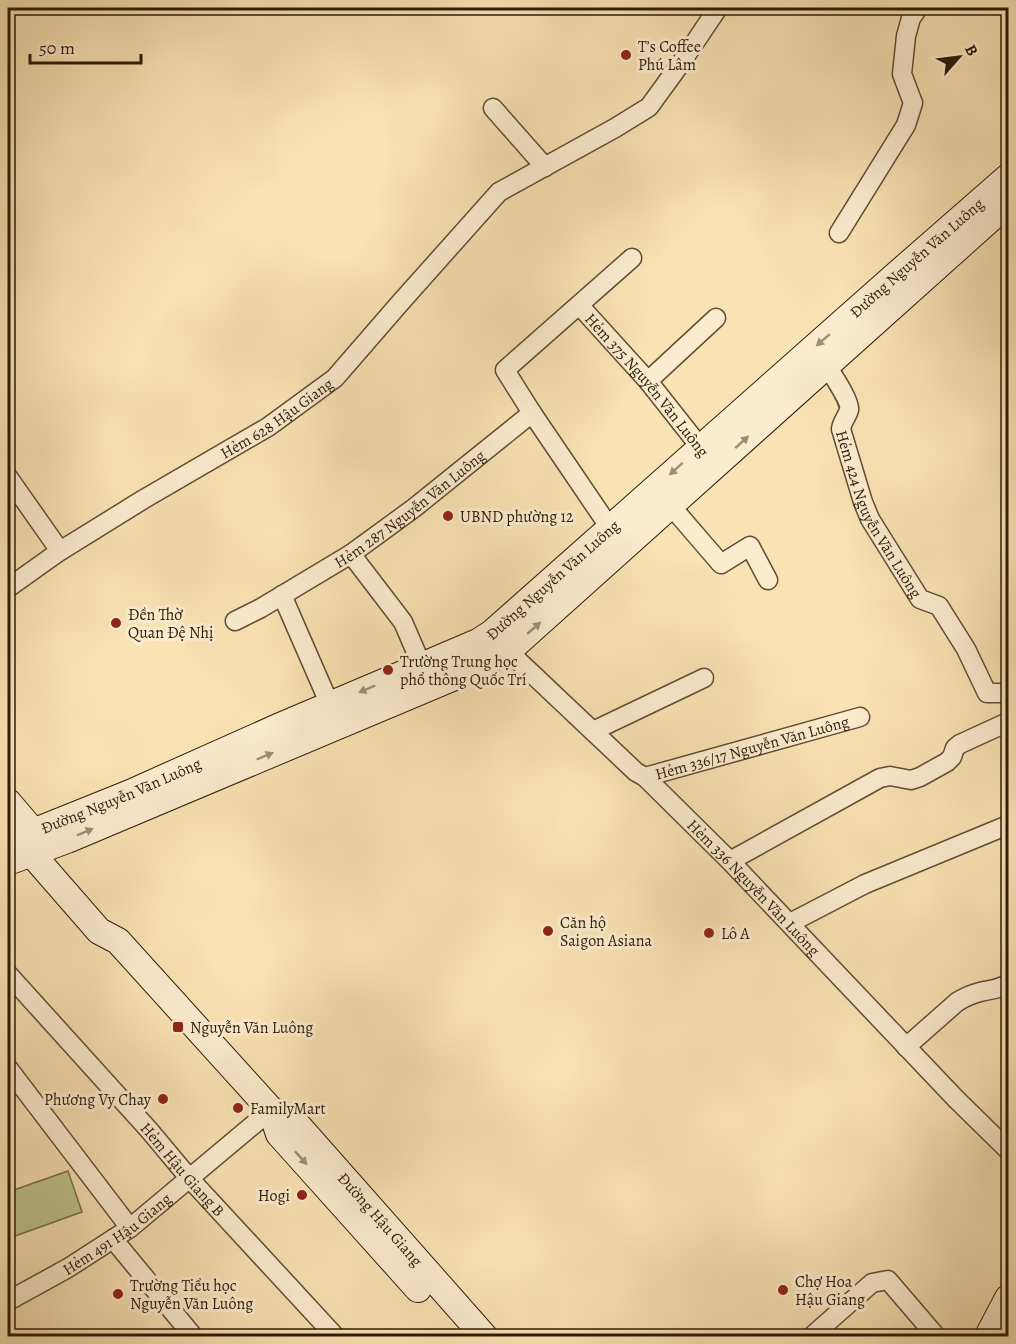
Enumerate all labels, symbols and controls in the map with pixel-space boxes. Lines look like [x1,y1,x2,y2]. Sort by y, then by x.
scale bar [30,27,141,65]
north arrow [929,27,989,87]
text: 50 m [39,36,75,60]
place label: T’s Coffee Phú Lâm [638,36,701,76]
text: B [959,41,983,60]
marker: T’s Coffee Phú Lâm [619,48,633,62]
street label: Đường Nguyễn Văn Luông [845,193,989,323]
street label: Hẻm 375 Nguyễn Văn Luông [579,309,714,462]
one-way arrow [815,333,830,347]
street label: Hẻm 628 Hậu Giang [216,373,338,464]
street label: Hẻm 424 Nguyễn Văn Luông [830,428,927,603]
one-way arrow [734,436,749,449]
street label: Hẻm 287 Nguyễn Văn Luông [330,445,490,574]
one-way arrow [669,462,684,476]
place label: UBND phường 12 [460,506,574,528]
marker: UBND phường 12 [441,509,455,523]
street label: Đường Nguyễn Văn Luông [481,515,625,646]
place label: Đền Thờ Quan Đệ Nhị [128,604,214,644]
marker: Đền Thờ Quan Đệ Nhị [109,616,123,630]
one-way arrow [527,621,542,635]
place label: Trường Trung học phổ thông Quốc Trí [400,651,527,691]
marker: Trường Trung học phổ thông Quốc Trí [381,663,395,677]
one-way arrow [357,684,375,694]
street label: Hẻm 336/17 Nguyễn Văn Luông [653,711,852,786]
one-way arrow [256,751,274,761]
street label: Đường Nguyễn Văn Luông [38,753,205,840]
street label: Hẻm 336 Nguyễn Văn Luông [682,815,825,961]
one-way arrow [77,827,95,837]
place label: Căn hộ Saigon Asiana [560,912,653,952]
place label: Lô A [721,923,750,945]
marker: Căn hộ Saigon Asiana [541,924,555,938]
marker: Lô A [702,926,716,940]
place label: Nguyễn Văn Luông [190,1017,313,1039]
marker: Nguyễn Văn Luông [171,1020,185,1034]
place label: Phương Vy Chay [44,1089,152,1111]
marker: Phương Vy Chay [156,1092,170,1106]
place label: FamilyMart [250,1098,326,1120]
marker: FamilyMart [231,1101,245,1115]
street label: Hẻm Hậu Giang B [135,1118,229,1222]
one-way arrow [294,1151,308,1166]
street label: Đường Hậu Giang [332,1168,427,1271]
place label: Hogi [258,1185,290,1207]
street label: Hẻm 491 Hậu Giang [58,1188,176,1281]
marker: Hogi [295,1188,309,1202]
place label: Chợ Hoa Hậu Giang [795,1271,865,1311]
place label: Trường Tiểu học Nguyễn Văn Luông [130,1275,253,1315]
marker: Chợ Hoa Hậu Giang [776,1283,790,1297]
marker: Trường Tiểu học Nguyễn Văn Luông [111,1287,125,1301]

